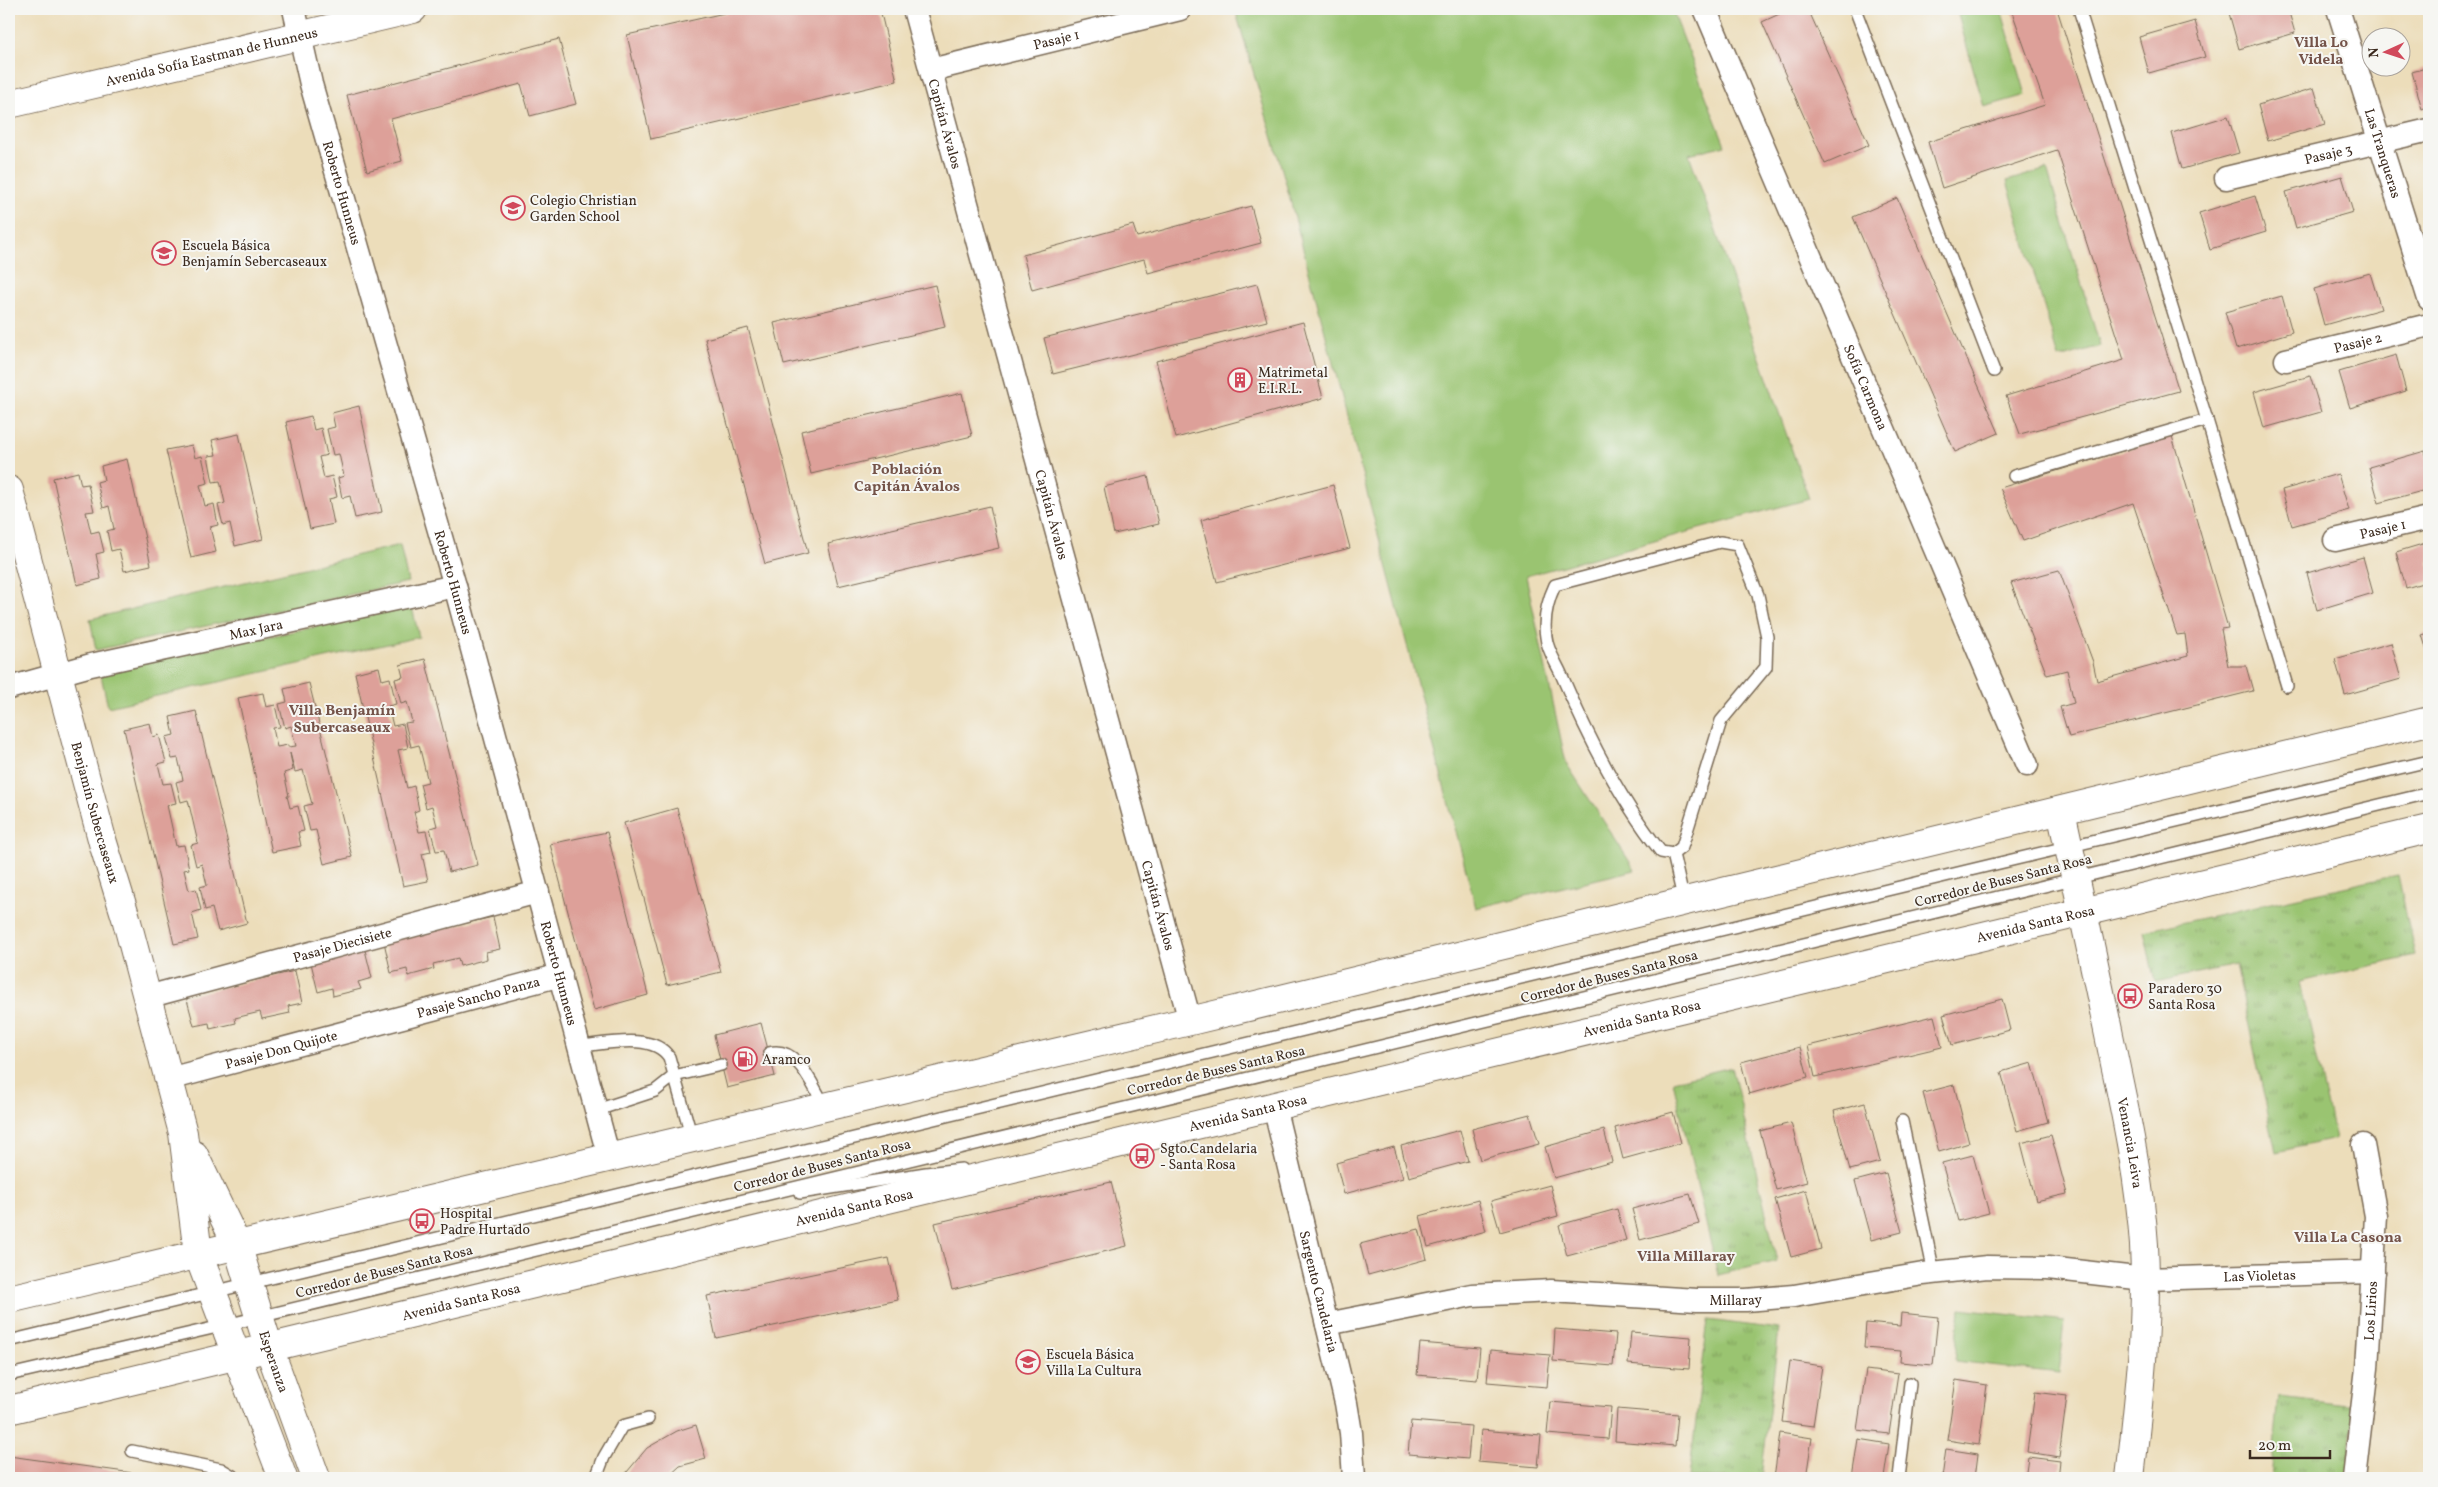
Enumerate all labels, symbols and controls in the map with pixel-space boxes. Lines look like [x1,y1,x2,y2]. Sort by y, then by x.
street label: Avenida Sofía Eastman de Hunneus [104,24,320,92]
street label: Pasaje 1 [1032,26,1082,56]
north arrow [2360,28,2410,78]
district label: Villa Lo Videla [2294,33,2348,71]
text: N [2365,47,2384,58]
street label: Capitán Ávalos [923,77,965,171]
street label: Las Tranqueras [2359,106,2405,201]
street label: Roberto Hunneus [317,139,365,247]
street label: Pasaje 3 [2303,140,2354,170]
place label: Colegio Christian Garden School [530,192,637,227]
school or university icon: Colegio Christian Garden School [500,195,526,221]
place label: Escuela Básica Benjamín Sebercaseaux [182,237,327,272]
school or university icon: Escuela Básica Benjamín Sebercaseaux [151,240,177,266]
street label: Pasaje 2 [2332,329,2384,359]
street label: Sofía Carmona [1838,342,1891,434]
place label: Matrimetal E.I.R.L. [1258,364,1328,399]
building icon: Matrimetal E.I.R.L. [1227,367,1253,393]
district label: Población Capitán Ávalos [854,460,960,498]
street label: Capitán Ávalos [1029,468,1072,562]
street label: Pasaje 1 [2358,516,2408,545]
street label: Roberto Hunneus [428,528,476,637]
street label: Max Jara [228,616,285,646]
district label: Villa Benjamín Subercaseaux [289,701,395,739]
street label: Benjamín Subercaseaux [65,740,123,886]
street label: Corredor de Buses Santa Rosa [1913,850,2094,913]
street label: Capitán Ávalos [1136,859,1178,953]
street label: Avenida Santa Rosa [1975,902,2097,948]
street label: Roberto Hunneus [535,919,581,1028]
street label: Pasaje Diecisiete [291,924,394,968]
street label: Corredor de Buses Santa Rosa [1519,946,1700,1009]
street label: Pasaje Sancho Panza [415,973,542,1024]
place label: Paradero 30 Santa Rosa [2148,980,2222,1015]
bus stop icon: Paradero 30 Santa Rosa [2117,983,2143,1009]
street label: Avenida Santa Rosa [1581,996,1703,1043]
street label: Pasaje Don Quijote [223,1027,340,1075]
street label: Corredor de Buses Santa Rosa [1126,1042,1307,1101]
fuel station icon: Aramco [732,1046,758,1072]
place label: Aramco [762,1051,811,1070]
street label: Avenida Santa Rosa [1187,1091,1309,1137]
street label: Venancia Leiva [2111,1096,2146,1190]
street label: Corredor de Buses Santa Rosa [732,1135,913,1198]
place label: Sgto.Candelaria - Santa Rosa [1160,1140,1257,1175]
bus stop icon: Sgto.Candelaria - Santa Rosa [1129,1143,1155,1169]
street label: Avenida Santa Rosa [793,1185,915,1232]
place label: Hospital Padre Hurtado [440,1205,530,1240]
bus stop icon: Hospital Padre Hurtado [409,1208,435,1234]
district label: Villa La Casona [2294,1228,2402,1249]
street label: Sargento Candelaria [1294,1229,1342,1355]
street label: Corredor de Buses Santa Rosa [294,1241,475,1304]
district label: Villa Millaray [1637,1247,1736,1268]
street label: Las Violetas [2223,1266,2296,1288]
street label: Avenida Santa Rosa [401,1280,522,1326]
street label: Los Lirios [2361,1281,2383,1341]
street label: Millaray [1709,1291,1763,1311]
street label: Esperanza [253,1329,292,1396]
place label: Escuela Básica Villa La Cultura [1046,1346,1142,1381]
school or university icon: Escuela Básica Villa La Cultura [1015,1349,1041,1375]
scale bar [2250,1427,2330,1459]
text: 20 m [2258,1436,2291,1457]

